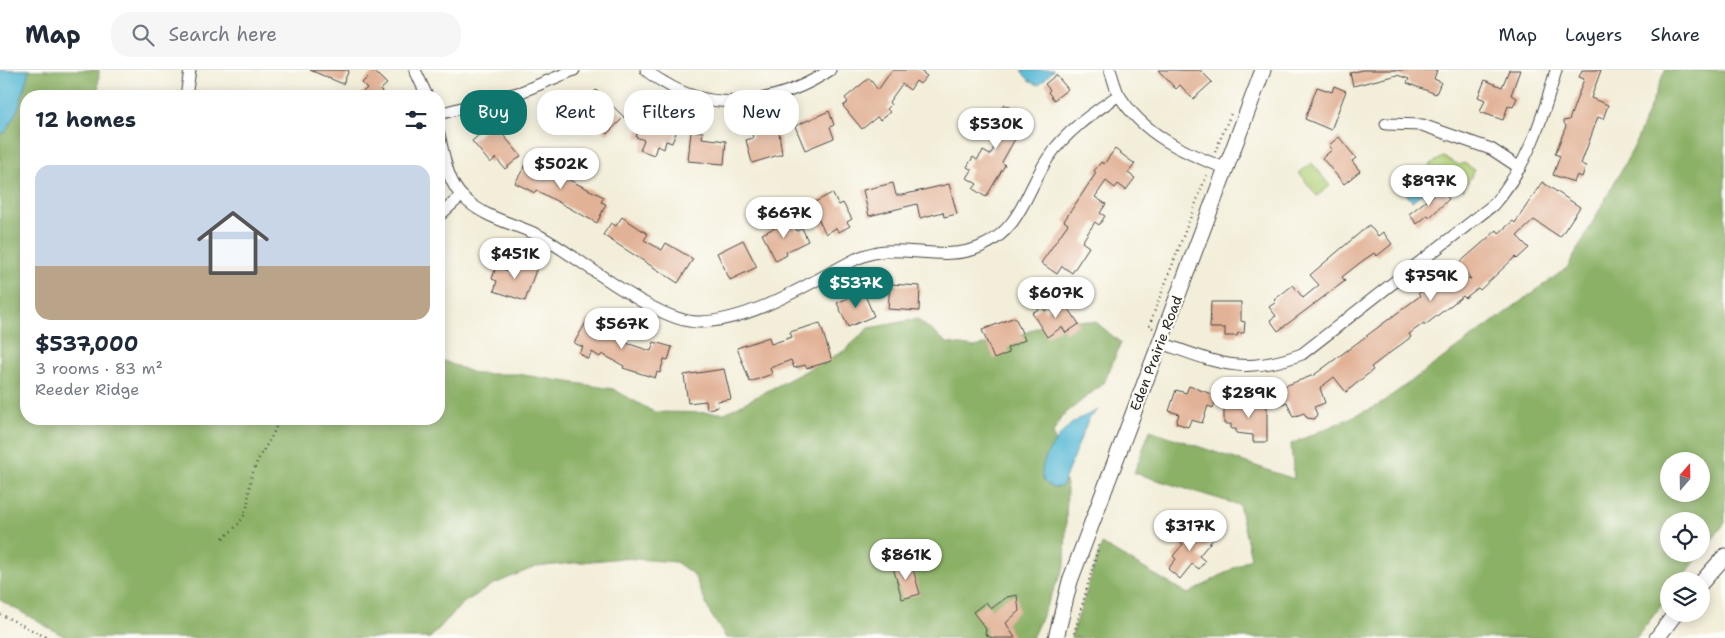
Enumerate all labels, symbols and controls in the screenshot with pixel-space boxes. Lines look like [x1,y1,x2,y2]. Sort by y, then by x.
search box [111,12,461,57]
text: Map [25,19,81,51]
icon: search [129,21,157,49]
text: Search here [169,22,277,47]
text: Map [1499,23,1537,47]
text: Layers [1565,23,1622,47]
text: Share [1650,23,1700,47]
chip: Buy [460,90,527,135]
chip: Rent [537,90,614,135]
chip: Filters [624,90,714,135]
chip: New [724,90,799,135]
text: 12 homes [35,106,136,134]
icon: filters [402,106,430,134]
pin: $530K [961,108,1031,150]
text: $530K [969,113,1023,134]
pin: $502K [526,148,596,190]
text: $502K [534,153,588,174]
pin: $897K [1394,164,1464,207]
text: $897K [1401,170,1457,191]
pin: $667K [749,196,819,239]
icon: home [188,198,278,288]
text: $667K [757,202,811,223]
pin: $451K [480,238,550,280]
text: $451K [490,243,540,264]
pin: $759K [1396,260,1466,302]
text: $759K [1404,265,1458,286]
pin: $537K [821,266,891,309]
text: $537K [829,272,883,293]
pin: $607K [1021,276,1091,319]
text: $607K [1028,282,1084,303]
street label: Eden Prairie Road [1126,293,1186,413]
pin: $567K [587,308,657,350]
text: $567K [595,313,649,334]
text: $537,000 [35,330,138,358]
text: 3 rooms · 83 m² [35,358,163,379]
pin: $289K [1214,376,1284,419]
text: Reeder Ridge [35,379,139,400]
text: $289K [1222,382,1276,403]
north arrow [1660,452,1710,502]
map controls [1660,452,1710,622]
pin: $317K [1155,510,1225,552]
button: locate [1660,512,1710,562]
text: $317K [1165,515,1215,536]
pin: $861K [871,538,941,581]
text: $861K [881,544,931,565]
button: layers [1660,572,1710,622]

